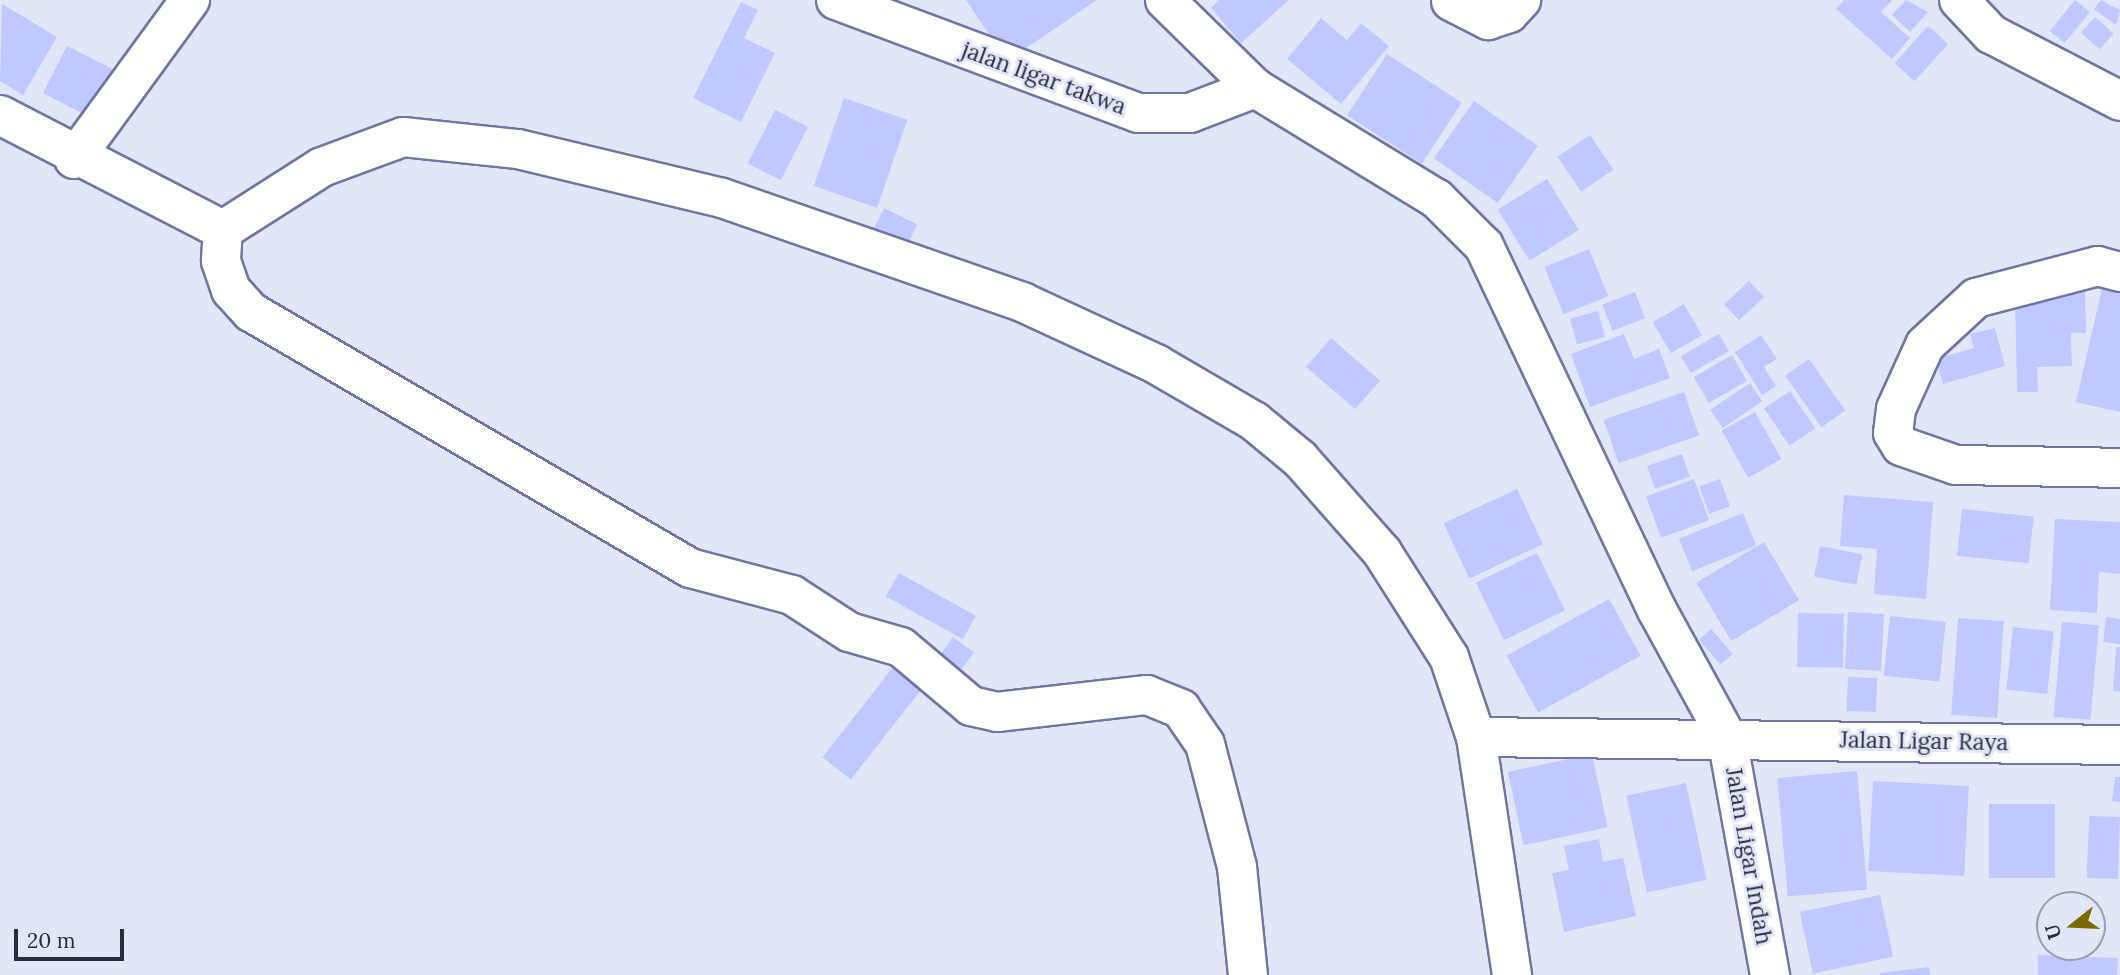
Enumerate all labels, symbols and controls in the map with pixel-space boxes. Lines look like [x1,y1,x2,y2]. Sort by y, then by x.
street label: jalan ligar takwa [958,36,1130,120]
street label: Jalan Ligar Raya [1839,726,2009,756]
street label: Jalan Ligar Indah [1720,765,1778,947]
north arrow [2036,891,2106,961]
scale bar [18,916,128,960]
text: U [2039,921,2067,942]
text: 20 m [27,927,76,954]

